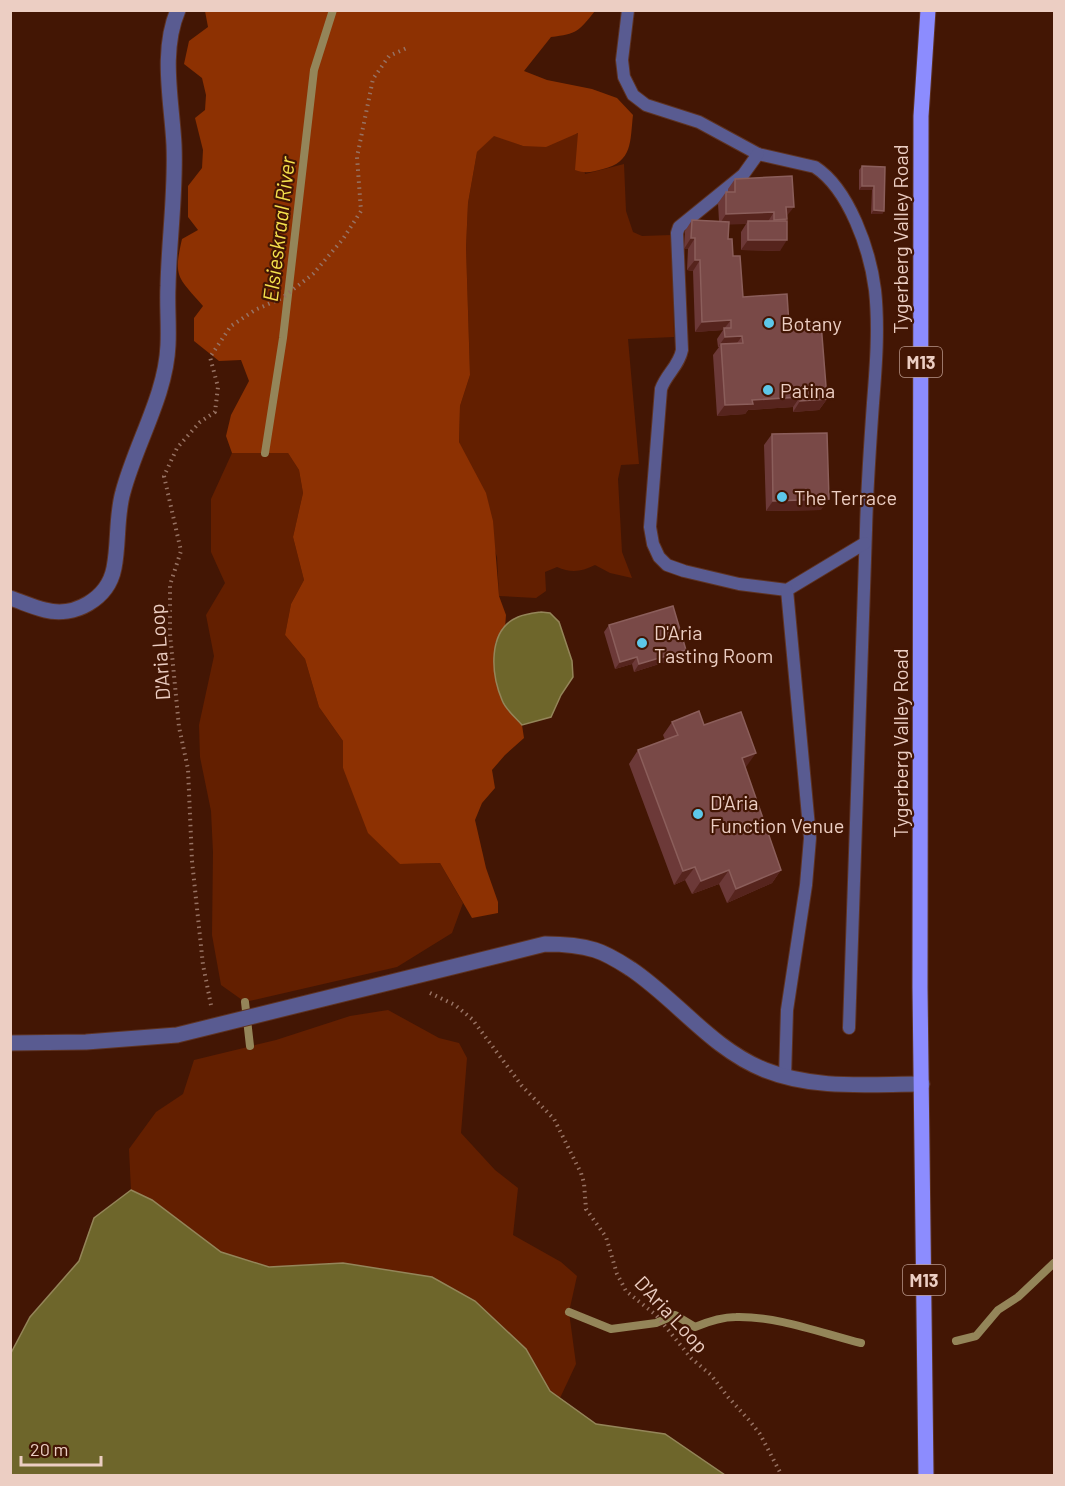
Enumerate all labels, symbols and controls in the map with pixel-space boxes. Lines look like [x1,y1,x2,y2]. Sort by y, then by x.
street label: Tygerberg Valley Road [888,144,912,334]
water label: Elsieskraal River [257,154,299,303]
place label: Botany [781,311,842,335]
marker: Botany [762,316,776,330]
road number: M13 [900,347,942,377]
place label: Patina [780,378,835,402]
marker: Patina [761,383,775,397]
place label: The Terrace [794,485,897,509]
marker: The Terrace [775,490,789,504]
street label: D'Aria Loop [144,603,174,701]
place label: D'Aria Tasting Room [654,620,773,667]
marker: D'Aria Tasting Room [635,636,649,650]
street label: Tygerberg Valley Road [888,648,912,838]
place label: D'Aria Function Venue [710,790,845,837]
marker: D'Aria Function Venue [691,807,705,821]
road number: M13 [903,1265,945,1295]
street label: D'Aria Loop [630,1270,714,1358]
scale bar [21,1429,100,1467]
text: 20 m [30,1438,68,1460]

